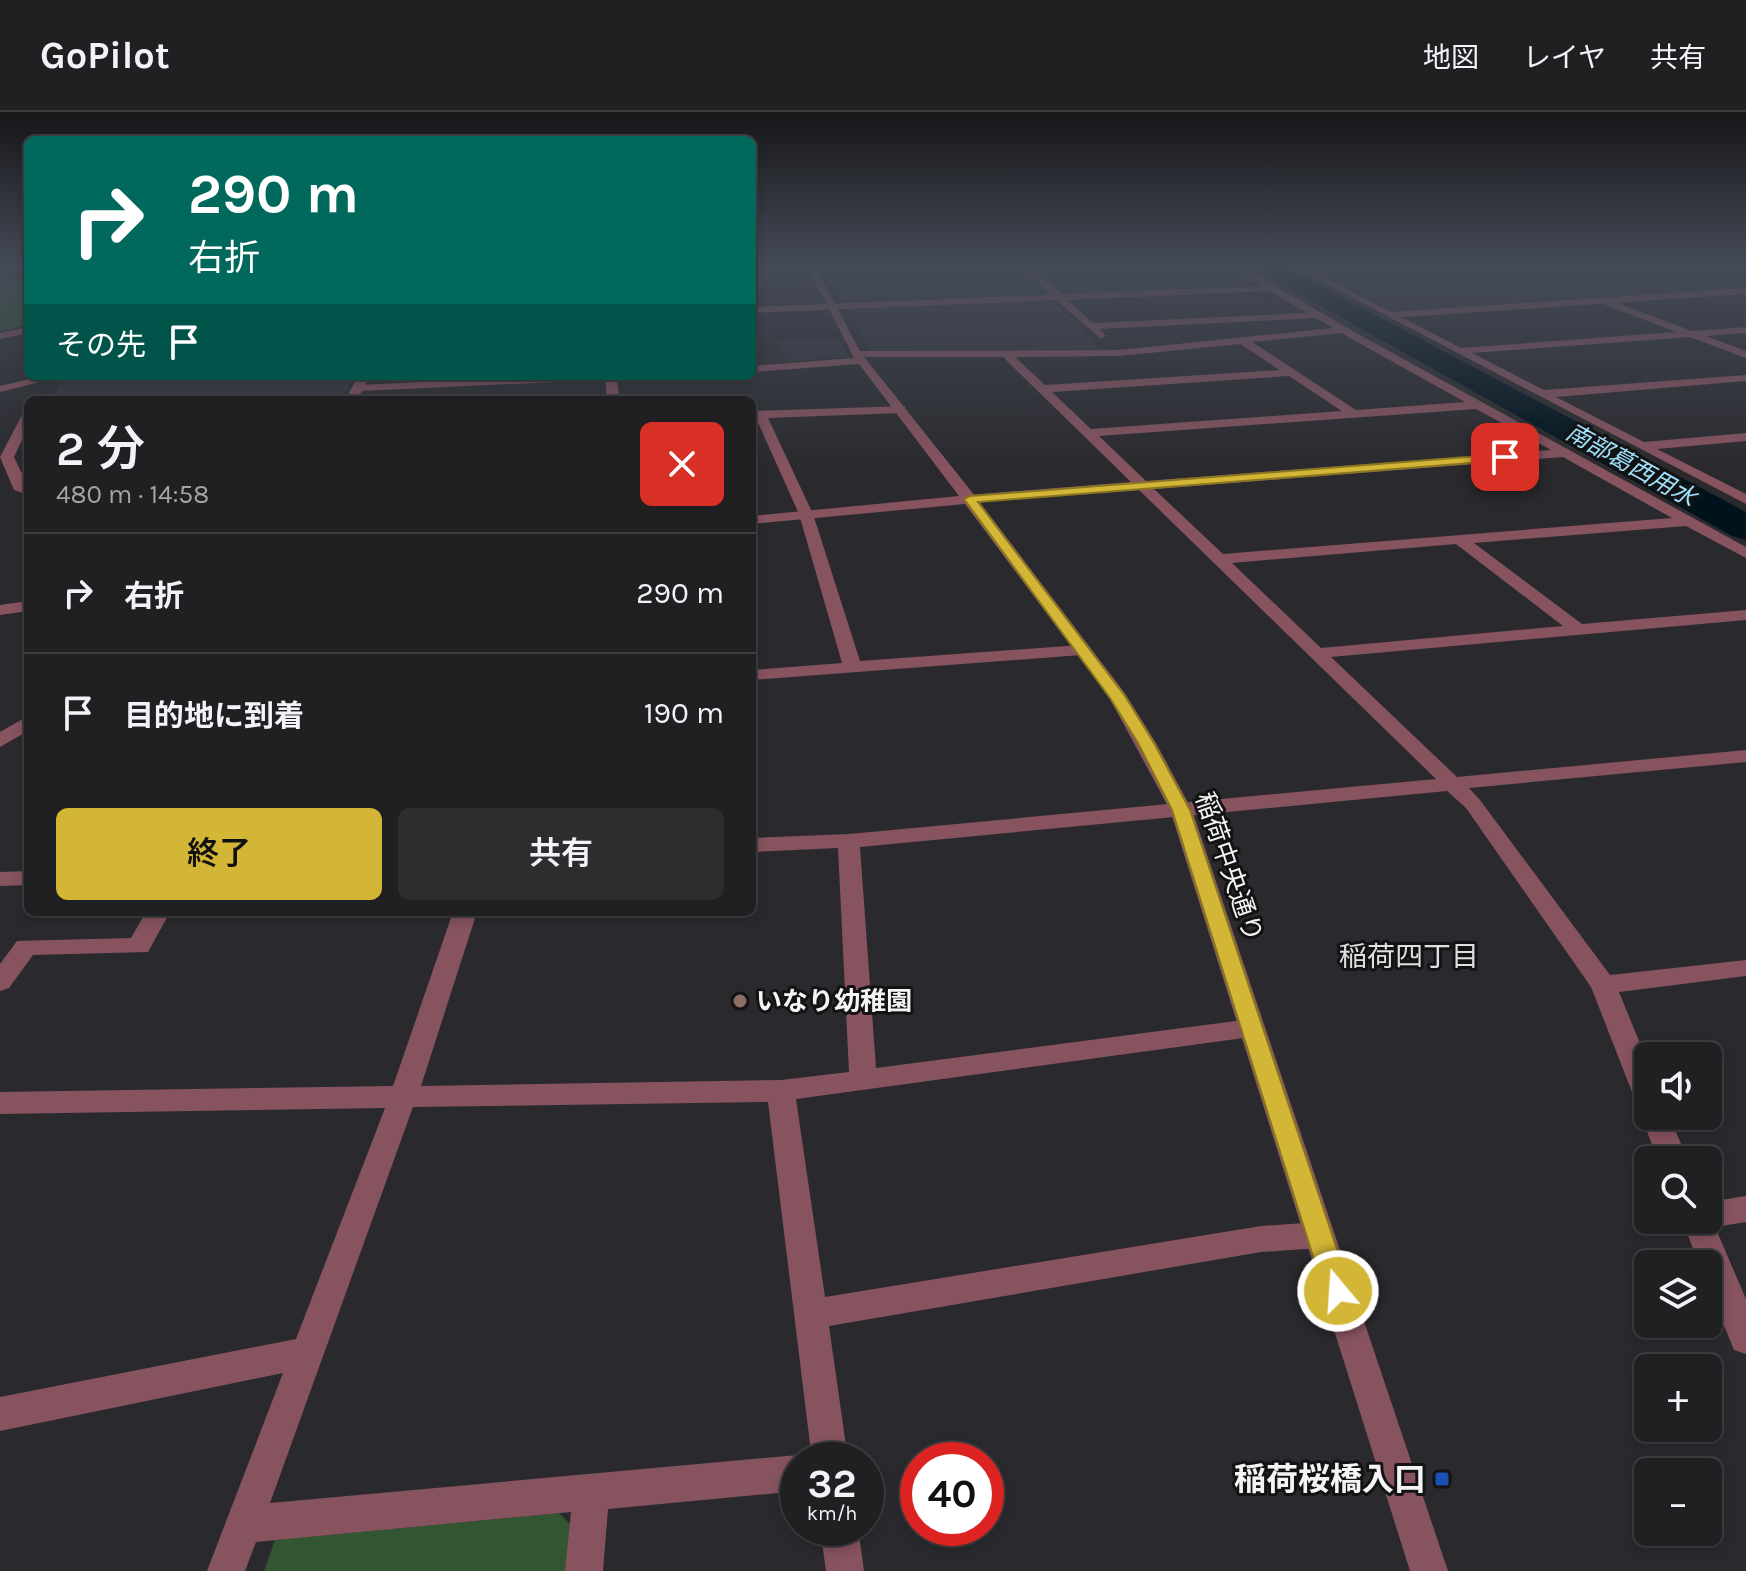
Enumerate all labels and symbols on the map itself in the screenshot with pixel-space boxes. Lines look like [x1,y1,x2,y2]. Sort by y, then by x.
water label: 南部葛西用水 [1561,418,1703,514]
pin [1471,423,1539,491]
street label: 稲荷中央通り [1189,788,1269,946]
district label: 稲荷四丁目 [1339,940,1479,973]
place label: いなり幼稚園 [756,986,912,1017]
marker: いなり幼稚園 [731,992,749,1010]
position arrow [1296,1249,1380,1333]
speed limit sign: 40 [900,1442,1004,1546]
place label: 稲荷桜橋入口 [1234,1461,1426,1498]
marker: 稲荷桜橋入口 [1433,1470,1451,1488]

